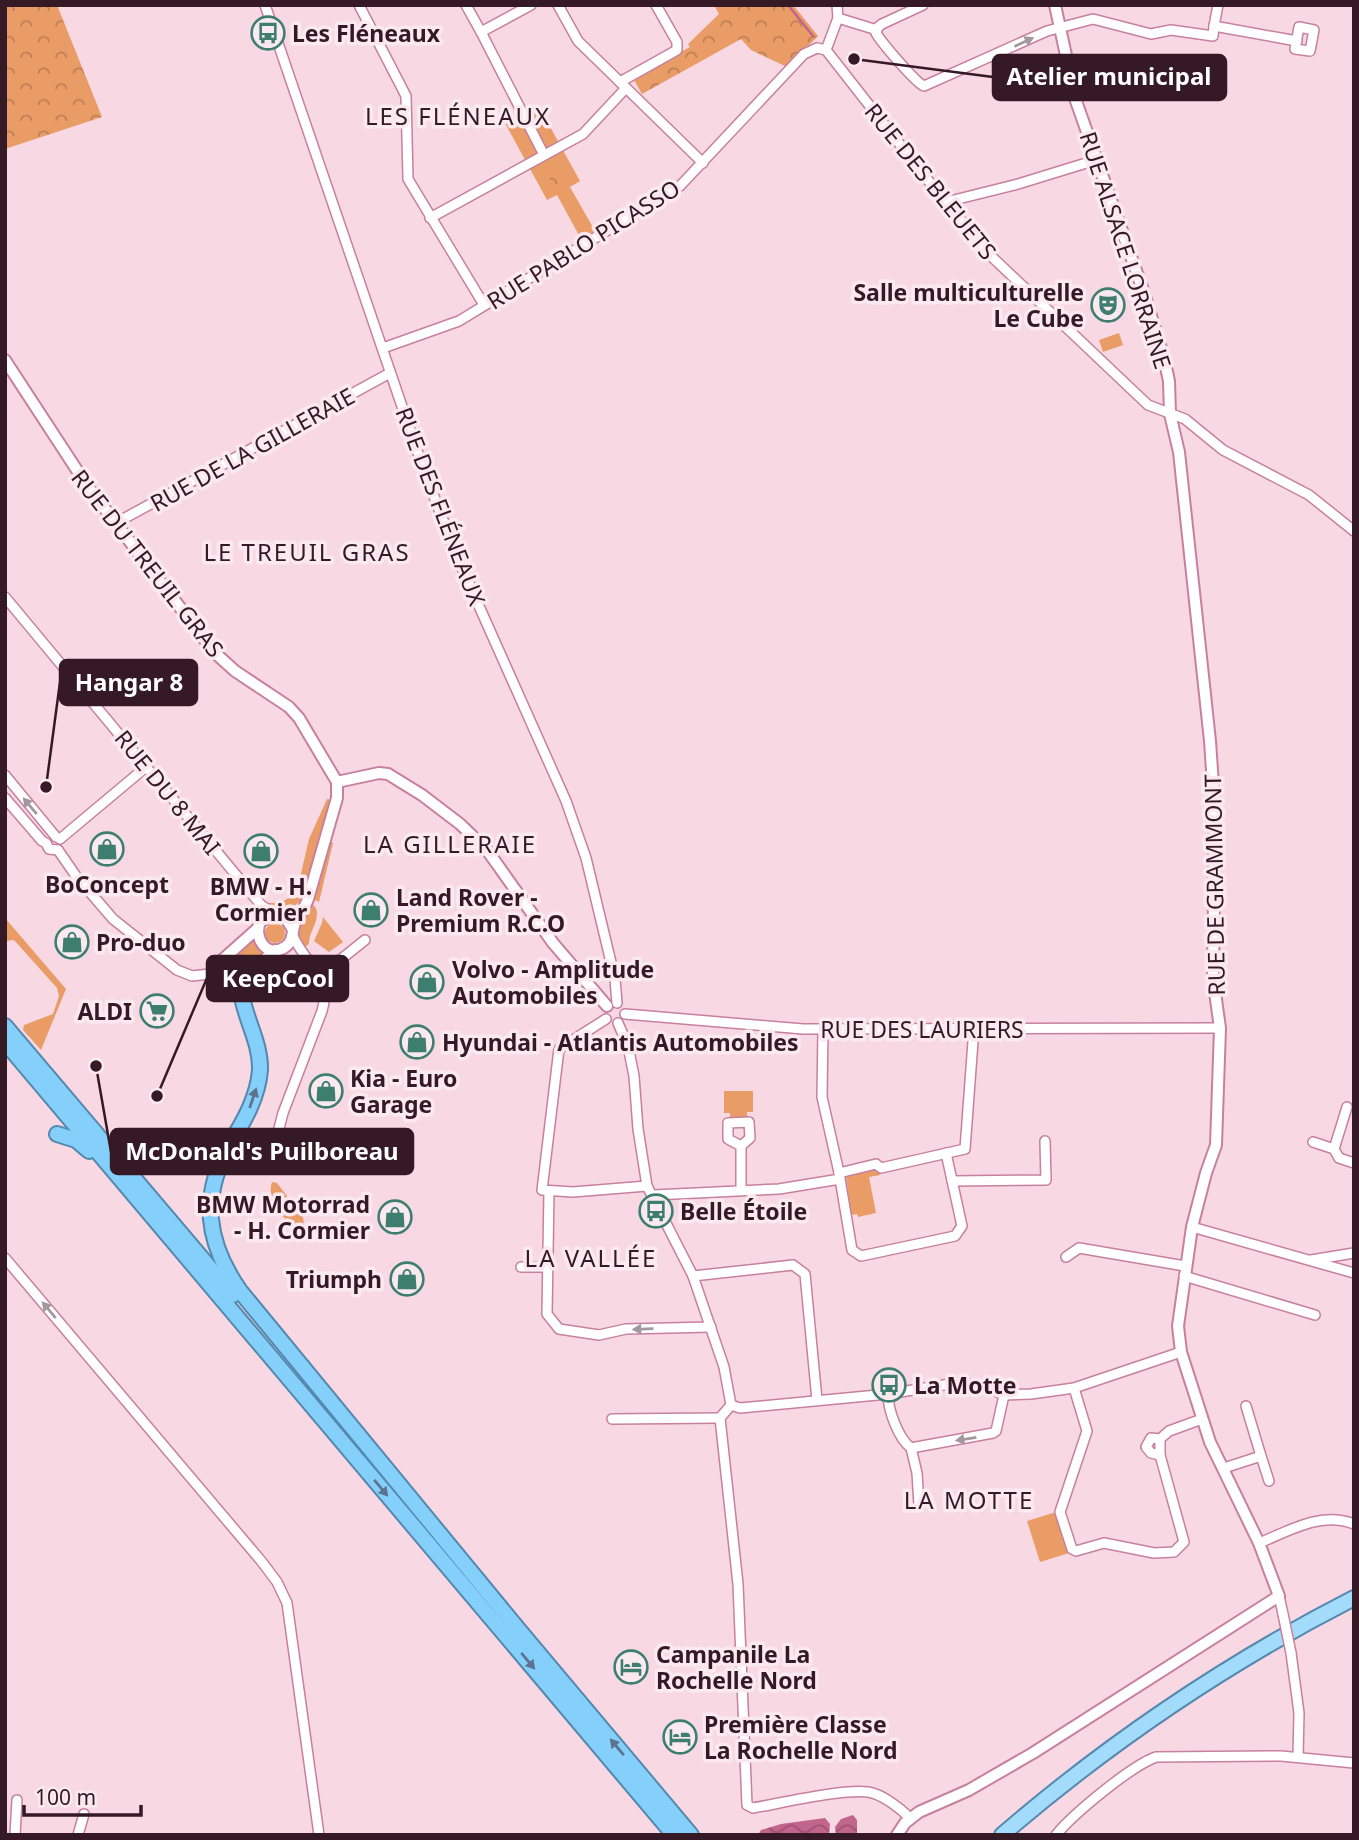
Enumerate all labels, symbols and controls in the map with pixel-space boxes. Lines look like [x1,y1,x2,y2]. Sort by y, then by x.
bus stop icon: Les Fléneaux [249,14,287,52]
place label: Les Fléneaux [292,17,441,49]
one-way arrow [1014,36,1034,48]
callout: Atelier municipal [993,55,1226,100]
text: Atelier municipal [1006,59,1212,92]
street label: RUE DES BLEUETS [858,96,1004,266]
district label: LES FLÉNEAUX [365,99,551,132]
street label: RUE ALSACE LORRAINE [1073,127,1179,373]
street label: RUE PABLO PICASSO [480,172,686,316]
place label: Salle multiculturelle Le Cube [853,276,1084,334]
theatre icon: Salle multiculturelle Le Cube [1089,286,1127,324]
street label: RUE DE LA GILLERAIE [144,379,360,519]
street label: RUE DES FLÉNEAUX [388,402,494,610]
street label: RUE DU TREUIL GRAS [64,462,232,664]
district label: LE TREUIL GRAS [203,535,411,568]
callout: Hangar 8 [60,660,197,705]
text: Hangar 8 [75,665,183,698]
street label: RUE DU 8 MAI [108,723,228,861]
street label: RUE DE GRAMMONT [1196,774,1232,996]
one-way arrow [22,797,38,815]
district label: LA GILLERAIE [363,827,537,860]
shop icon: BoConcept [88,830,126,868]
shop icon: BMW - H. Cormier [242,832,280,870]
place label: BoConcept [45,868,169,900]
place label: BMW - H. Cormier [210,870,312,928]
place label: Land Rover - Premium R.C.O [396,881,565,939]
shop icon: Land Rover - Premium R.C.O [352,891,390,929]
shop icon: Pro-duo [53,923,91,961]
place label: Pro-duo [96,926,186,958]
place label: Volvo - Amplitude Automobiles [452,953,654,1011]
callout: KeepCool [207,956,348,1001]
text: KeepCool [222,961,334,994]
shop icon: Volvo - Amplitude Automobiles [408,963,446,1001]
supermarket icon: ALDI [138,992,176,1030]
place label: ALDI [77,995,132,1027]
street label: RUE DES LAURIERS [820,1013,1024,1045]
shop icon: Hyundai - Atlantis Automobiles [398,1023,436,1061]
place label: Hyundai - Atlantis Automobiles [442,1026,799,1058]
place label: Kia - Euro Garage [350,1062,457,1120]
shop icon: Kia - Euro Garage [307,1072,345,1110]
one-way arrow [248,1087,259,1108]
callout: McDonald's Puilboreau [111,1129,413,1174]
text: McDonald's Puilboreau [125,1134,399,1167]
place label: BMW Motorrad - H. Cormier [196,1188,370,1246]
bus stop icon: Belle Étoile [637,1192,675,1230]
place label: Belle Étoile [680,1195,807,1227]
shop icon: BMW Motorrad - H. Cormier [376,1198,414,1236]
district label: LA VALLÉE [525,1241,657,1274]
shop icon: Triumph [388,1260,426,1298]
place label: Triumph [286,1263,382,1295]
one-way arrow [42,1301,57,1318]
one-way arrow [631,1323,653,1334]
bus stop icon: La Motte [870,1366,908,1404]
place label: La Motte [914,1369,1016,1401]
one-way arrow [955,1434,977,1445]
one-way arrow [373,1479,388,1496]
district label: LA MOTTE [904,1483,1034,1516]
place label: Campanile La Rochelle Nord [656,1638,817,1696]
hotel icon: Campanile La Rochelle Nord [612,1648,650,1686]
one-way arrow [520,1653,535,1670]
place label: Première Classe La Rochelle Nord [704,1708,897,1766]
hotel icon: Première Classe La Rochelle Nord [661,1718,699,1756]
one-way arrow [610,1738,625,1756]
scale bar [24,1773,142,1817]
text: 100 m [35,1783,96,1811]

